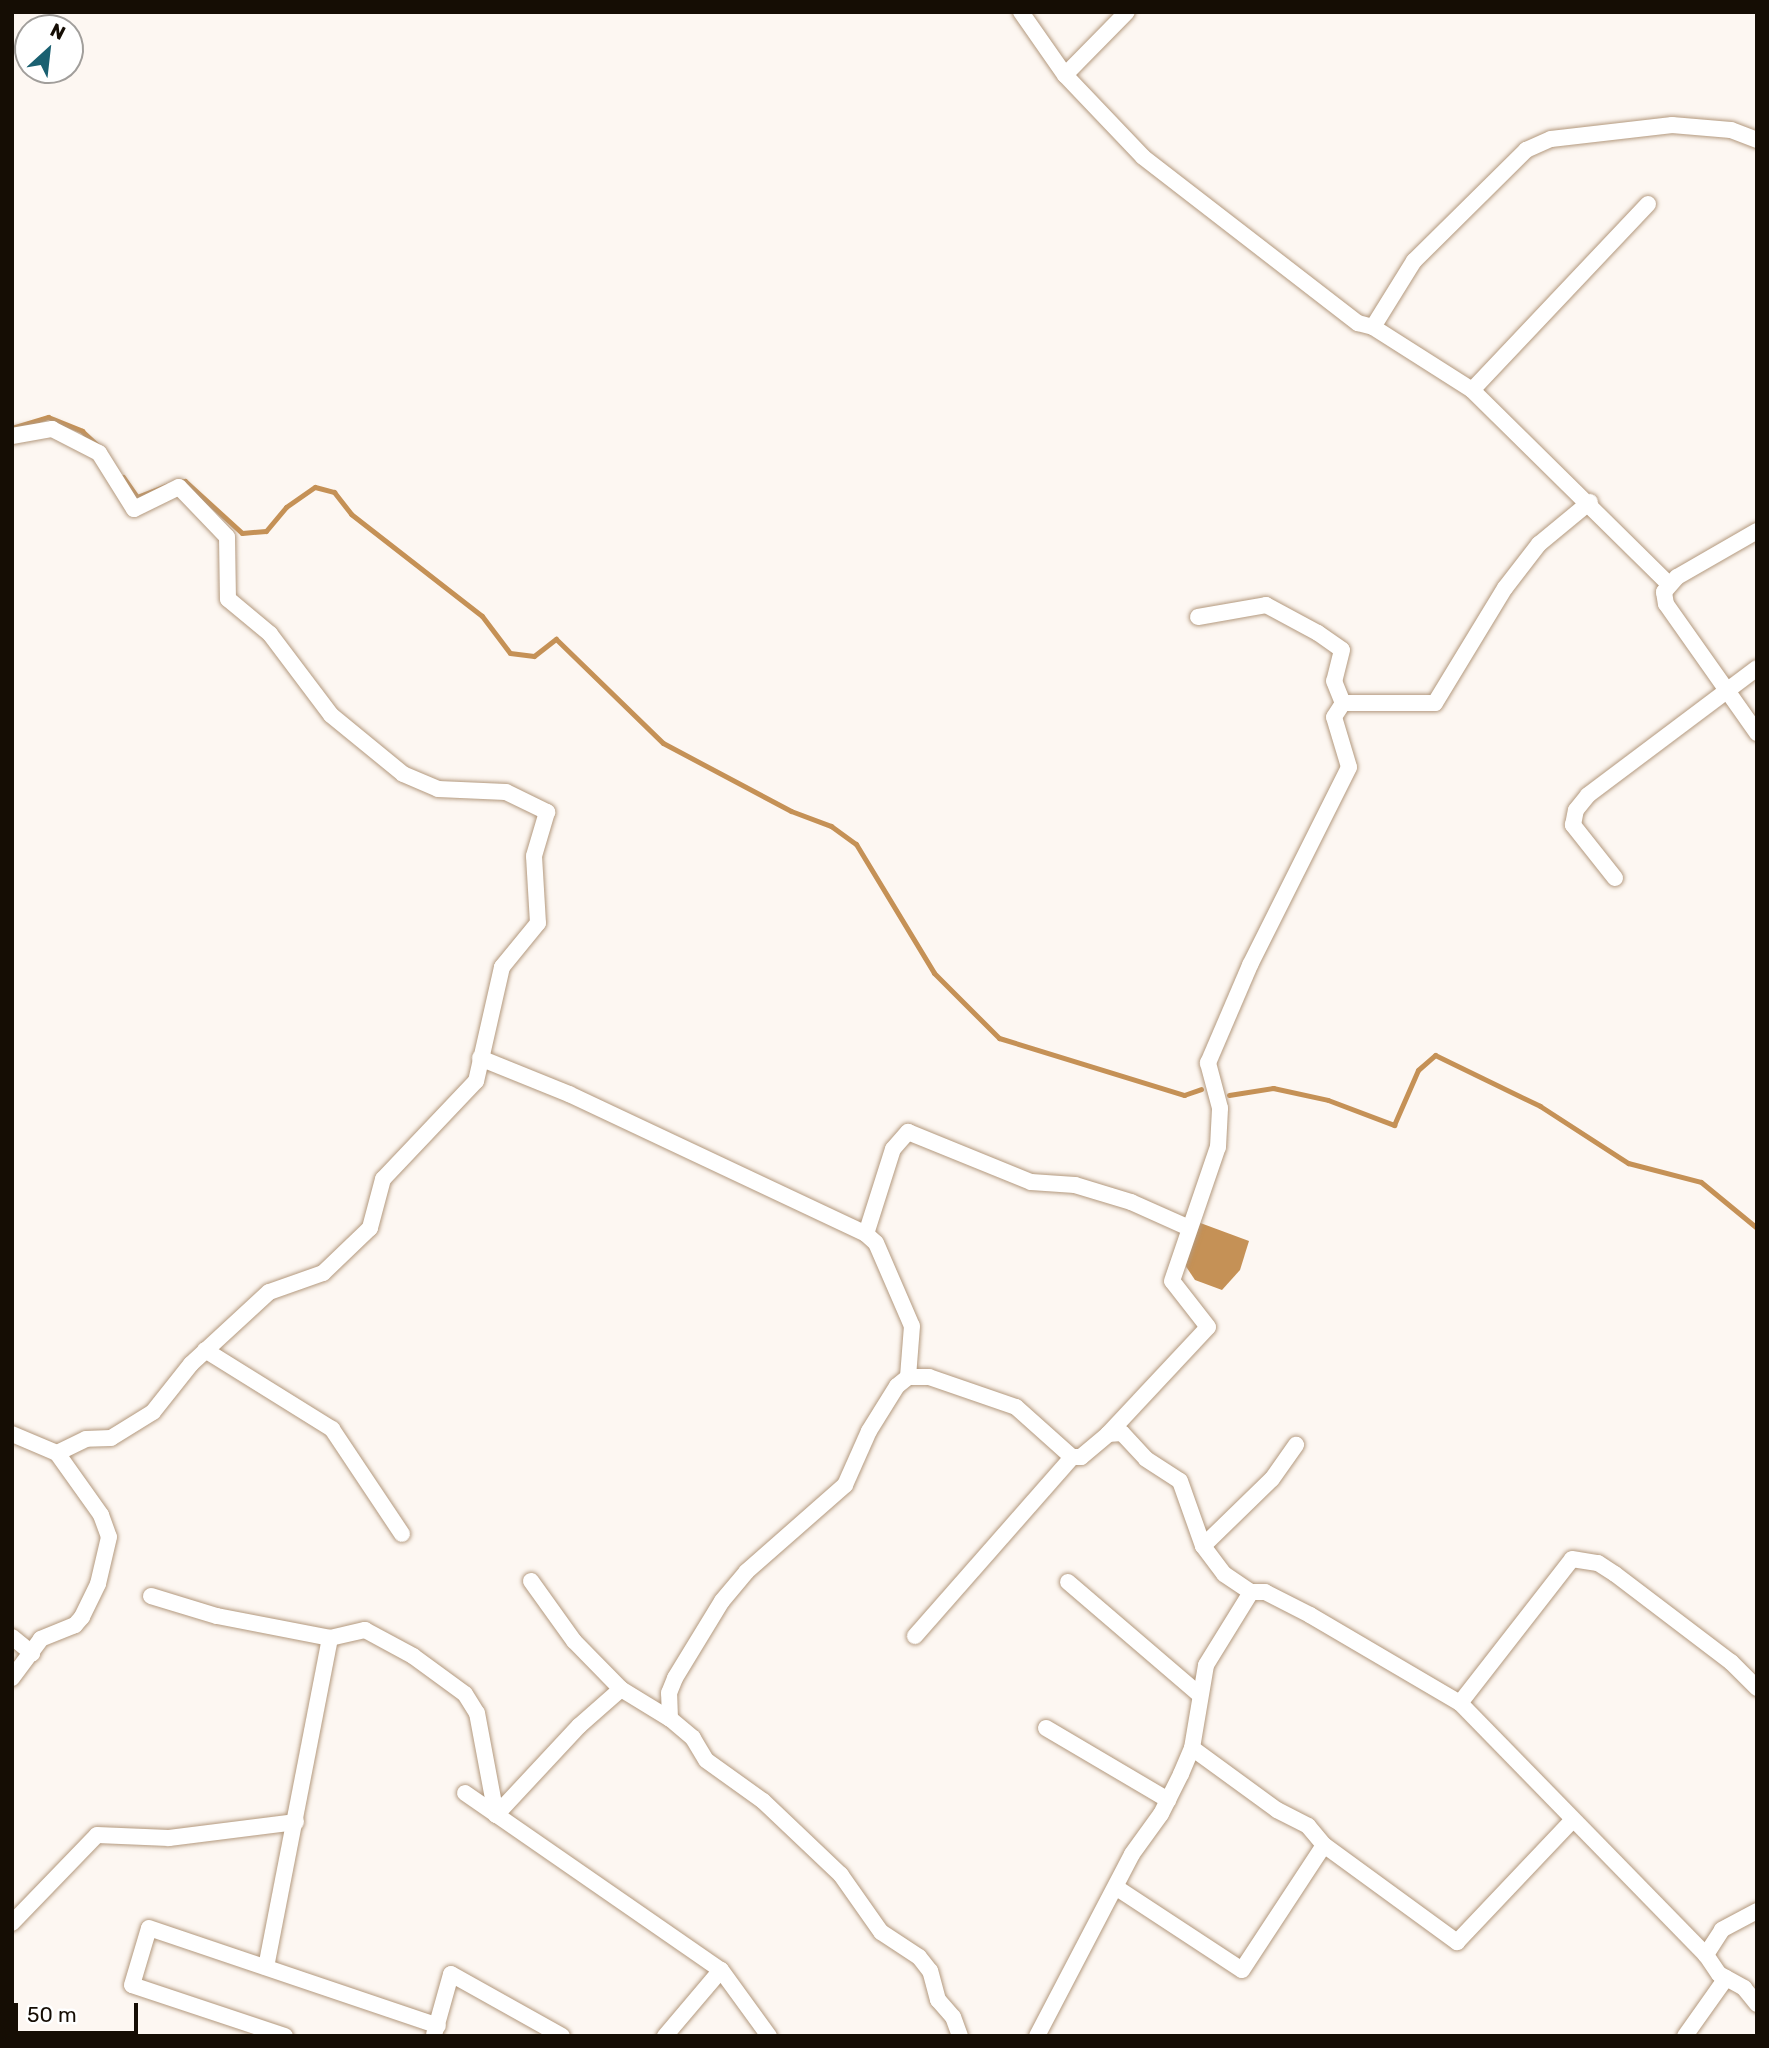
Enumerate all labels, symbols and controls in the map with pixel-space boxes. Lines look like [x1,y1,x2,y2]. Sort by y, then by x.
north arrow [14,14,84,84]
text: N [47,18,69,45]
scale bar [18,1988,142,2032]
text: 50 m [27,2002,77,2027]

